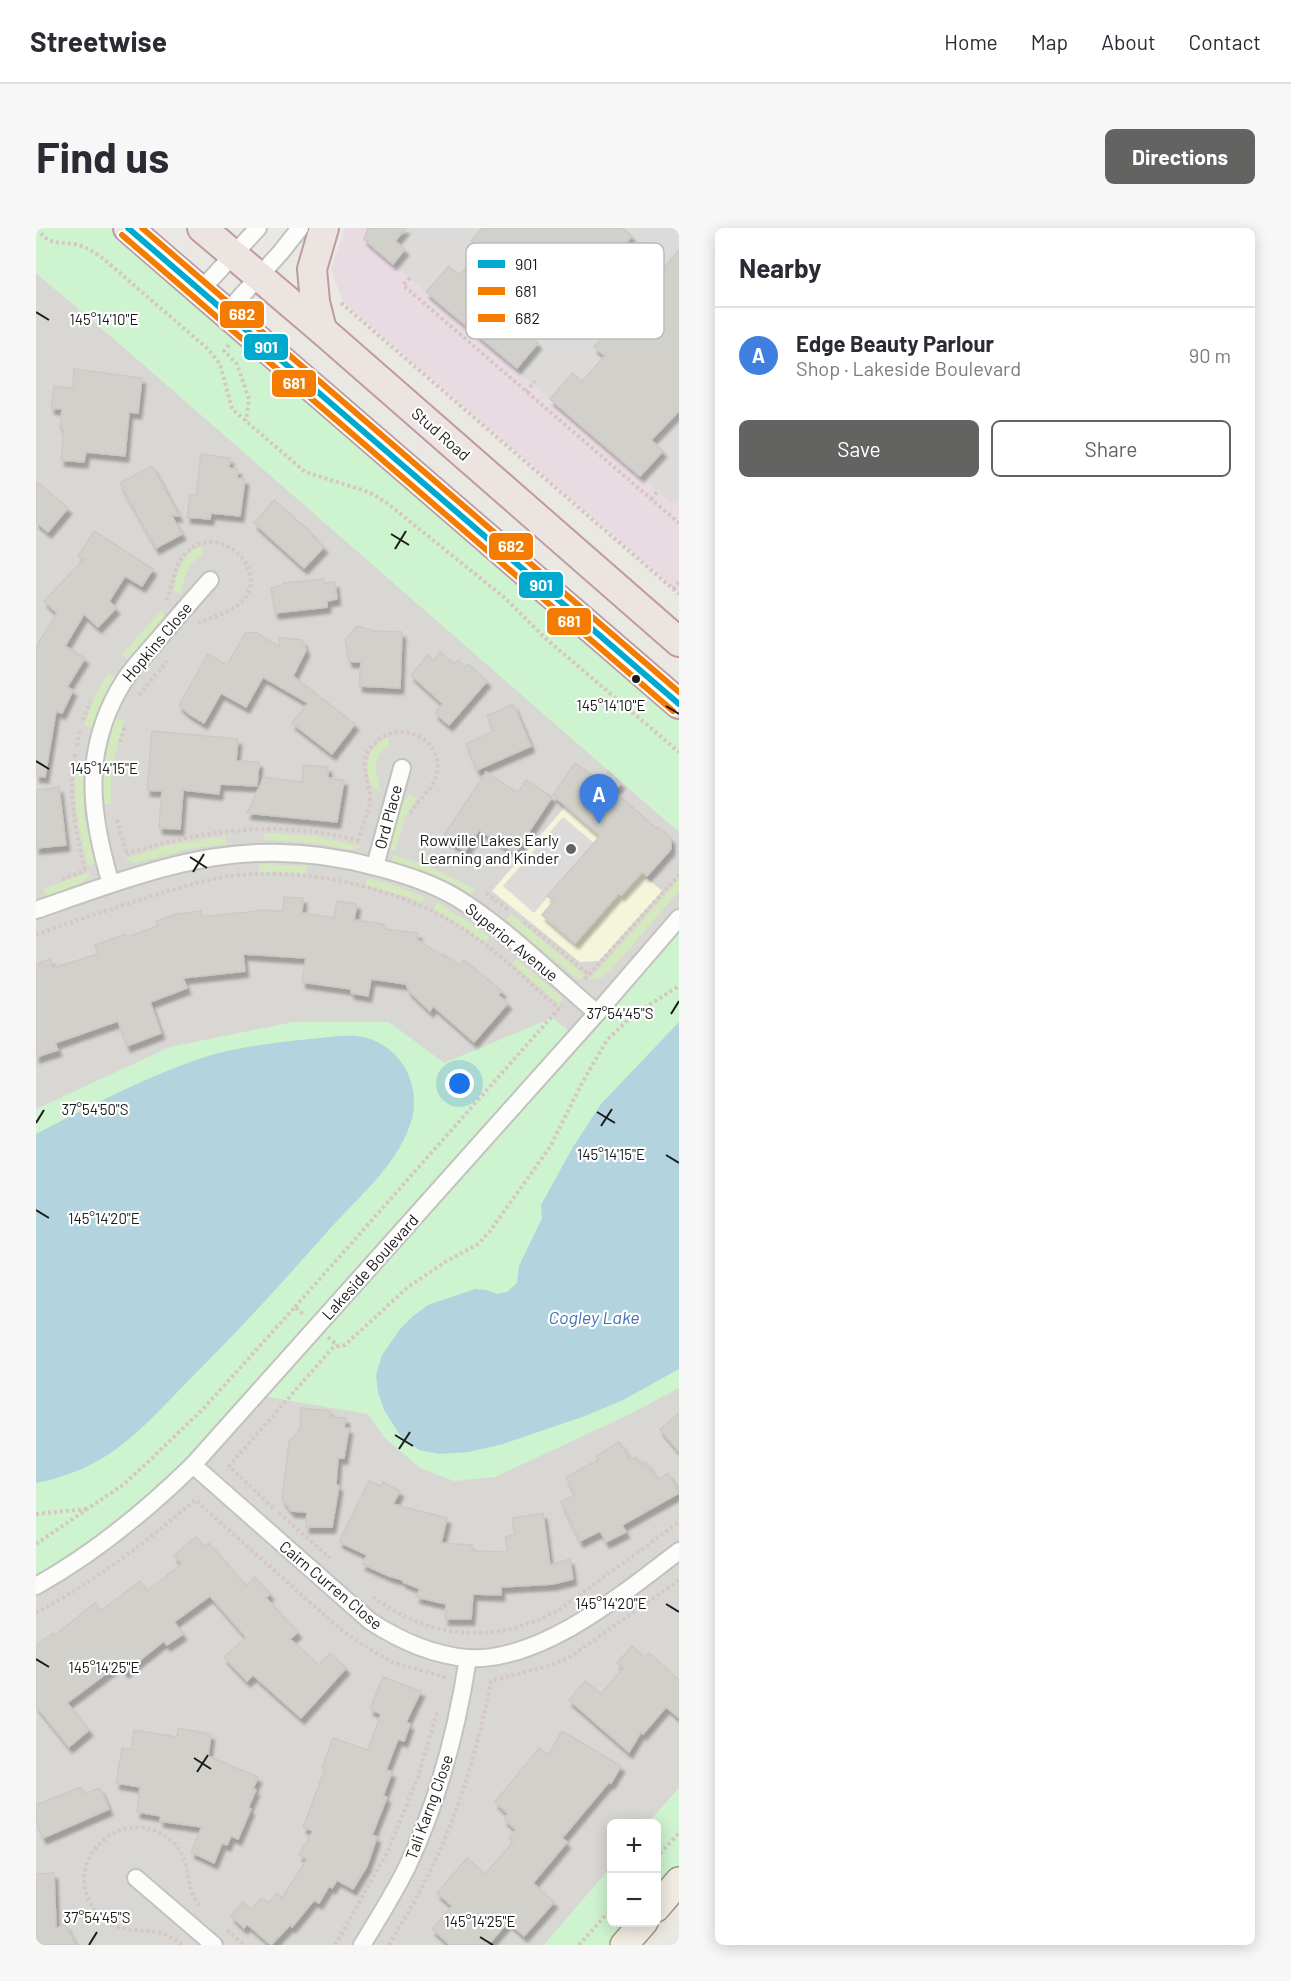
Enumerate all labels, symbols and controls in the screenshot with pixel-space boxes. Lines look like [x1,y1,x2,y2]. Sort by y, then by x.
text: Streetwise [30,24,167,58]
text: Home [944,29,998,54]
text: Map [1031,29,1068,54]
text: About [1101,29,1156,54]
text: Contact [1189,29,1261,54]
button: Directions [1105,129,1255,184]
text: Find us [36,131,169,181]
legend [466,243,664,339]
text: Nearby [739,252,821,283]
text: 901 [515,254,538,273]
text: 681 [515,281,537,300]
line badge: 682 [219,300,265,329]
text: 682 [229,304,255,323]
text: 682 [515,308,540,327]
text: 145°14'10"E [70,310,138,328]
text: Edge Beauty Parlour [796,330,994,356]
line badge: 901 [243,333,289,361]
text: 901 [254,337,278,356]
text: A [752,343,765,367]
text: 90 m [1189,343,1231,367]
text: Shop · Lakeside Boulevard [796,356,1021,380]
line badge: 681 [271,369,317,398]
text: 681 [283,373,305,392]
street label: Stud Road [408,403,474,464]
button: Save [739,420,979,477]
button: Share [991,420,1231,477]
line badge: 682 [488,532,534,561]
text: 682 [498,536,524,555]
line badge: 901 [518,571,564,599]
text: 901 [529,575,553,594]
street label: Hopkins Close [118,598,195,685]
line badge: 681 [546,607,592,636]
text: 681 [558,611,580,630]
unlabelled marker [630,673,642,685]
text: 145°14'10"E [577,696,645,714]
text: 145°14'15"E [70,759,138,777]
pin: A [580,774,618,824]
street label: Ord Place [370,783,405,851]
place label: Rowville Lakes Early Learning and Kinder [420,830,560,867]
marker: Rowville Lakes Early Learning and Kinder [564,842,578,856]
street label: Superior Avenue [462,898,562,985]
text: 37°54'45"S [587,1004,653,1022]
your location [445,1069,474,1098]
text: 37°54'50"S [61,1100,129,1118]
text: 145°14'15"E [577,1145,645,1163]
text: 145°14'20"E [68,1209,140,1227]
street label: Lakeside Boulevard [317,1210,422,1323]
water label: Cogley Lake [548,1306,640,1328]
street label: Cairn Curren Close [276,1536,386,1633]
text: 145°14'20"E [575,1594,647,1612]
text: 145°14'25"E [69,1658,139,1676]
street label: Tali Karng Close [401,1752,456,1862]
map controls [607,1819,661,1927]
button: + [607,1819,661,1873]
button: − [607,1873,661,1927]
text: 37°54'45"S [64,1908,130,1926]
text: 145°14'25"E [445,1912,515,1930]

